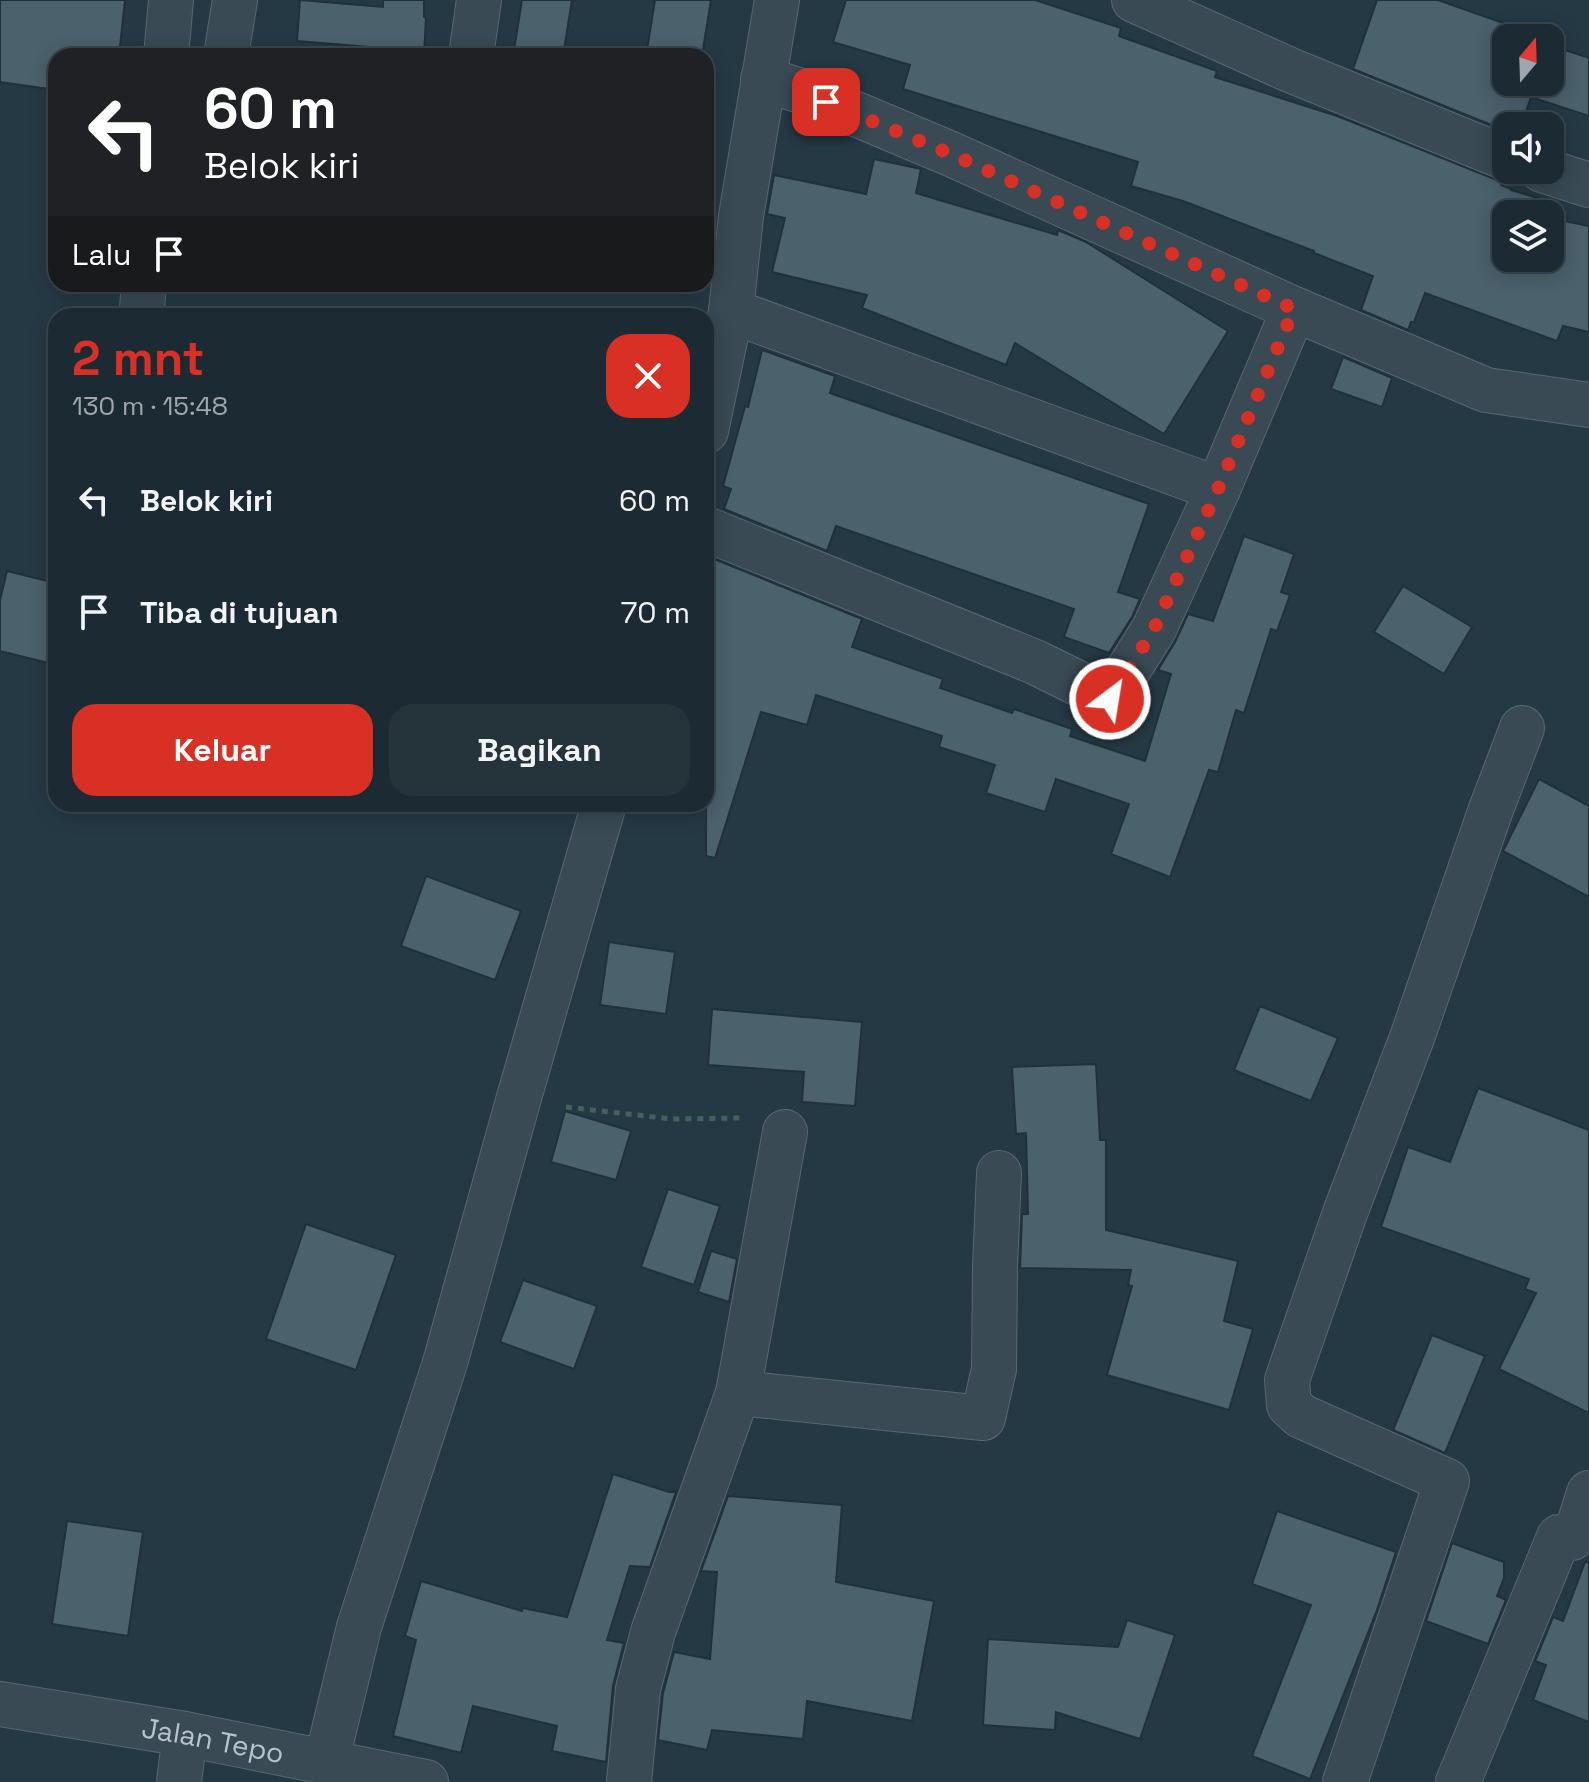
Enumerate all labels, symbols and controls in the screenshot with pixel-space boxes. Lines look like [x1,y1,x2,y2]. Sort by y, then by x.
north arrow [1492,24,1564,96]
map controls [1492,24,1564,272]
pin [792,68,860,136]
text: 60 m [204,73,337,144]
icon: left [72,80,176,184]
icon: arrive [804,80,848,124]
button: sound [1492,112,1564,184]
text: Belok kiri [204,143,359,189]
button: layers [1492,200,1564,272]
icon: arrive [147,232,191,276]
text: Lalu [72,235,131,274]
text: 2 mnt [72,328,204,389]
button: close [606,334,690,418]
text: 130 m · 15:48 [72,389,228,423]
icon: left [72,478,116,522]
text: Belok kiri [140,481,273,520]
text: 60 m [619,481,690,520]
icon: arrive [72,590,116,634]
text: Tiba di tujuan [140,593,339,632]
text: 70 m [621,593,690,632]
position arrow [1068,657,1152,741]
button: Keluar [72,704,373,796]
button: Bagikan [389,704,690,796]
street label: Jalan Tepo [139,1709,287,1771]

